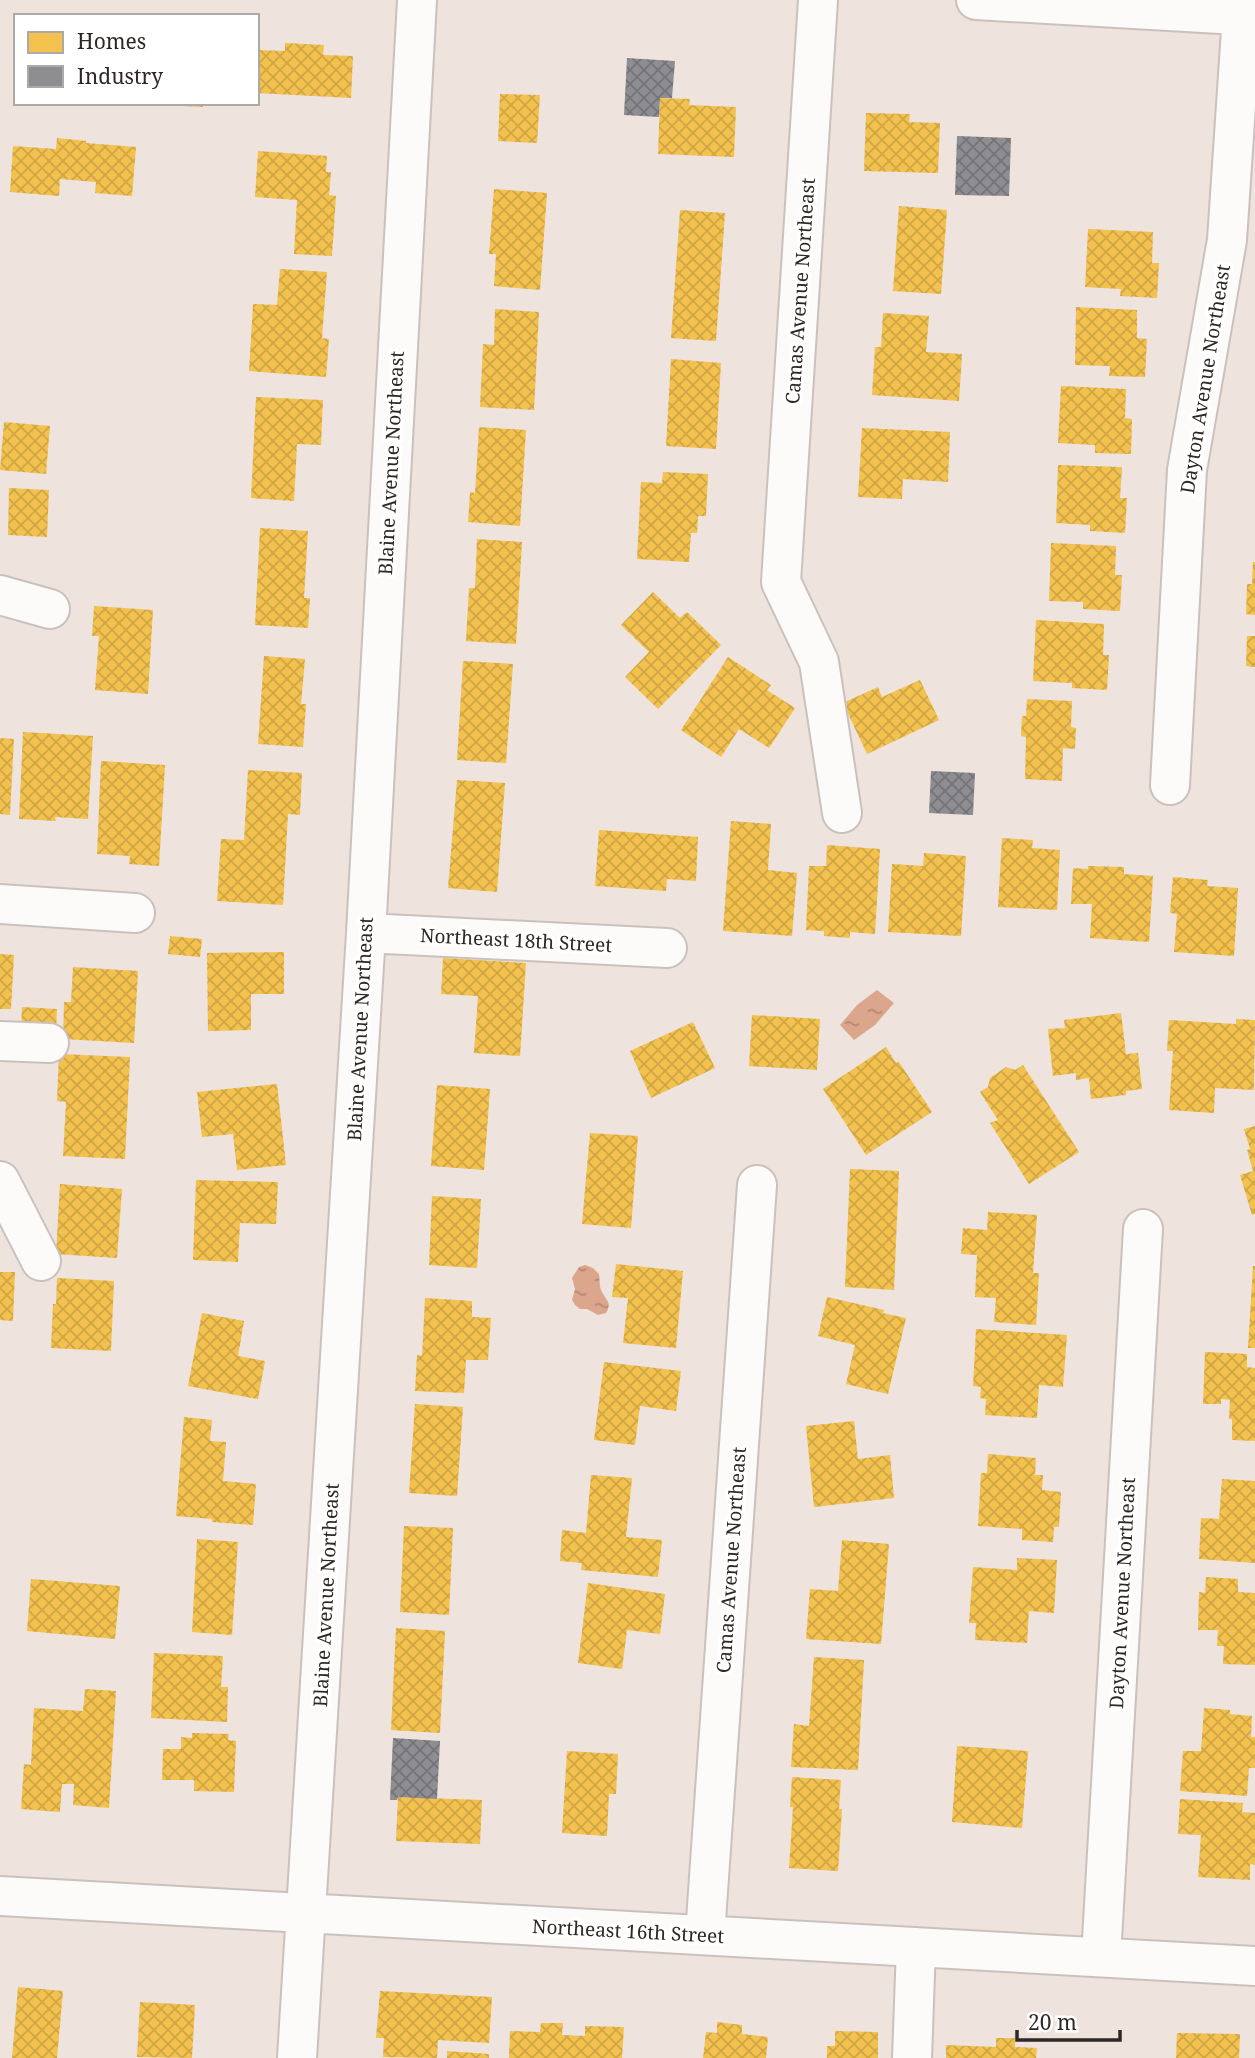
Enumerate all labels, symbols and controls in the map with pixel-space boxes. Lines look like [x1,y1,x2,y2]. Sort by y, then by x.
legend [14,14,259,105]
text: Homes [77,27,146,55]
text: Industry [77,62,163,90]
street label: Camas Avenue Northeast [779,177,821,405]
street label: Dayton Avenue Northeast [1174,262,1236,496]
street label: Blaine Avenue Northeast [372,350,410,576]
street label: Blaine Avenue Northeast [341,916,379,1142]
street label: Northeast 18th Street [419,922,613,958]
street label: Camas Avenue Northeast [710,1446,752,1674]
street label: Dayton Avenue Northeast [1103,1476,1141,1709]
street label: Blaine Avenue Northeast [307,1482,345,1708]
street label: Northeast 16th Street [531,1913,725,1949]
scale bar [1017,1998,1120,2042]
text: 20 m [1028,2008,1077,2036]

